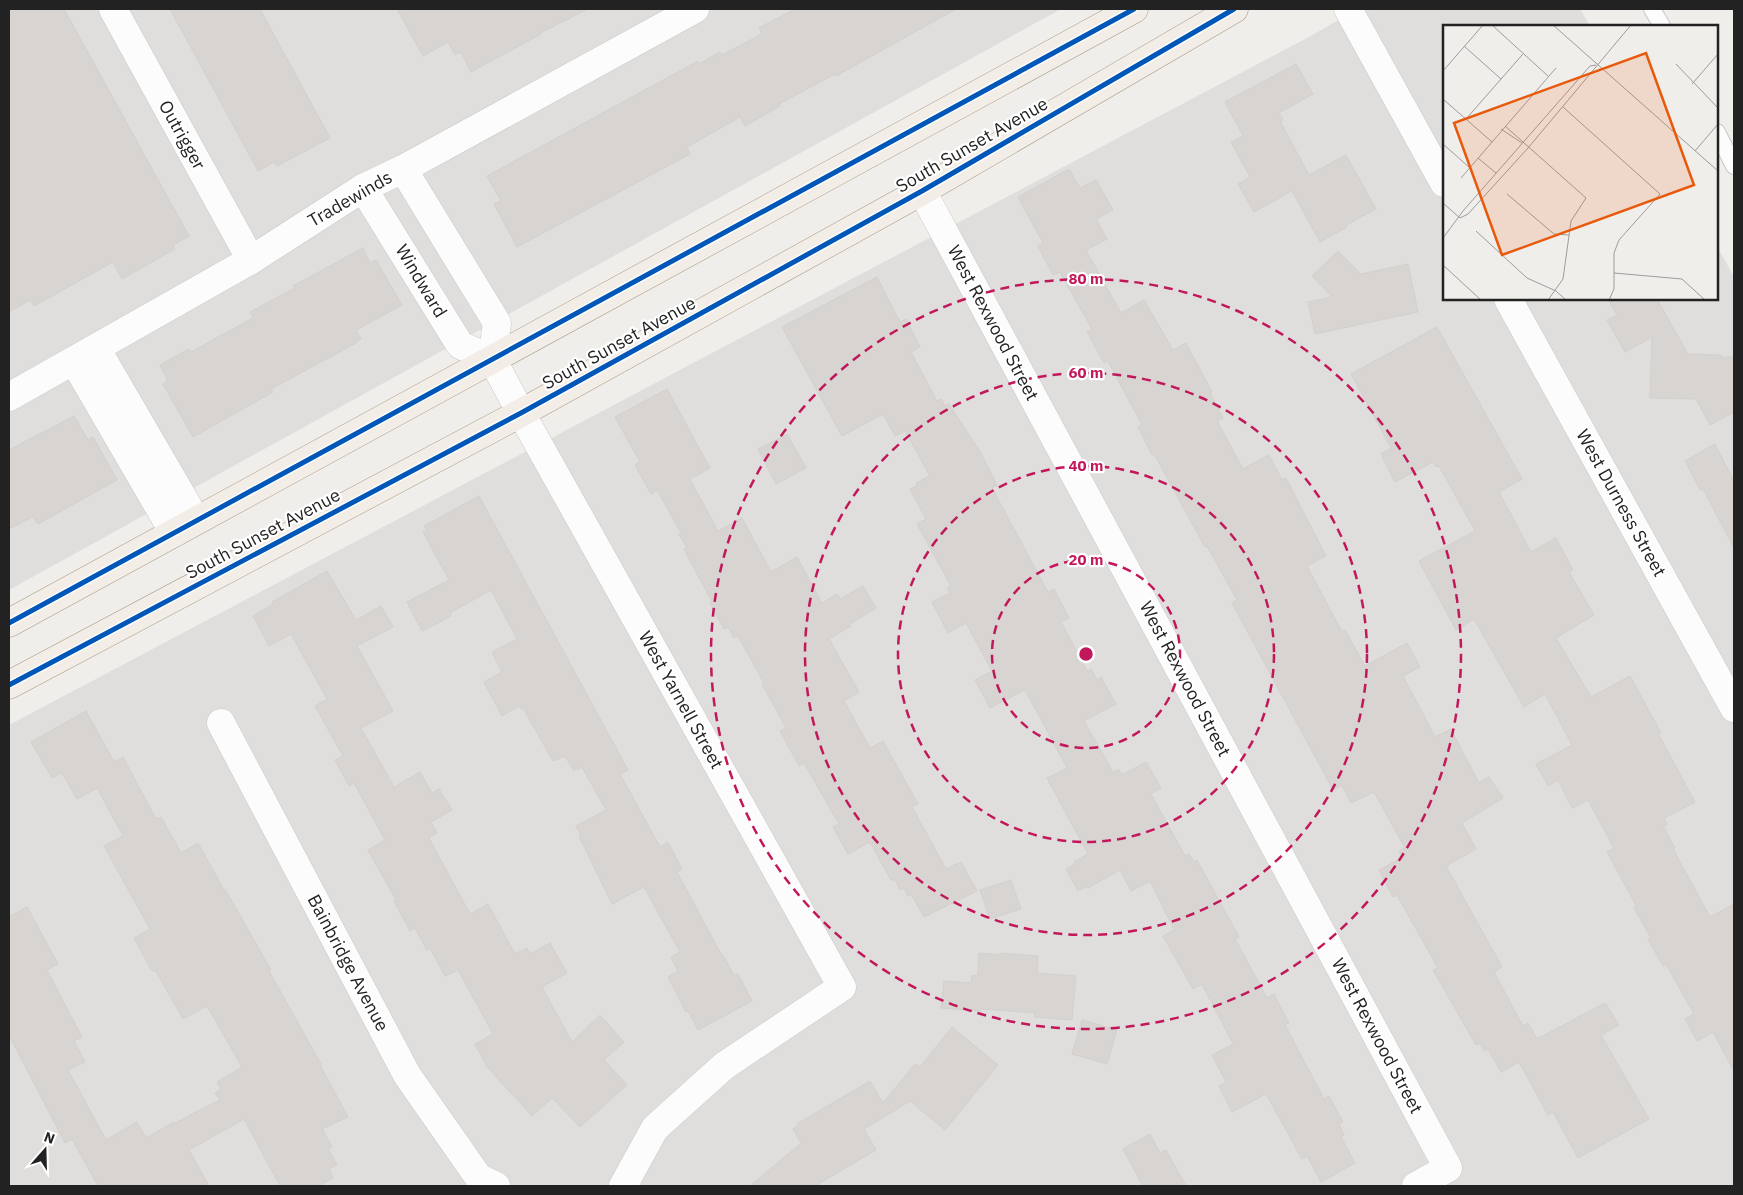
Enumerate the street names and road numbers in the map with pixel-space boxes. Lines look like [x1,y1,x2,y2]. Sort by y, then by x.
street label: South Sunset Avenue [892,92,1052,197]
street label: Outrigger [154,96,211,174]
street label: Tradewinds [303,165,396,232]
street label: Windward [391,240,452,322]
street label: West Rexwood Street [943,241,1044,404]
street label: South Sunset Avenue [538,291,700,394]
street label: West Durness Street [1571,425,1671,580]
street label: South Sunset Avenue [182,483,344,584]
street label: West Rexwood Street [1135,597,1236,760]
street label: West Yarnell Street [634,627,729,773]
street label: Bainbridge Avenue [303,890,394,1035]
street label: West Rexwood Street [1327,954,1428,1117]

